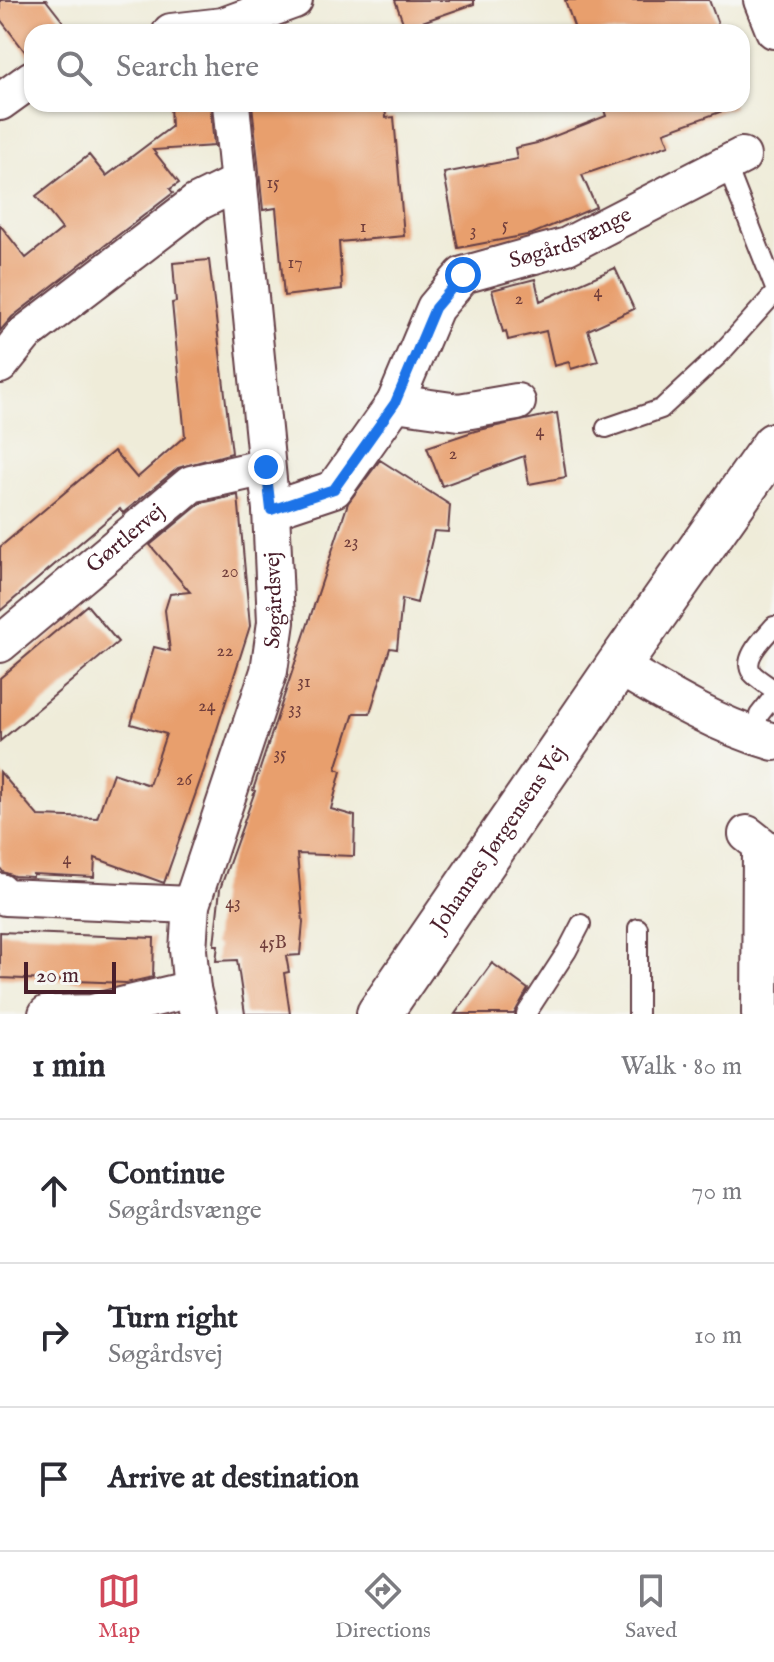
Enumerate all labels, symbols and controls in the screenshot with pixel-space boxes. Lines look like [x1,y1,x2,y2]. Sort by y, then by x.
search box [24,24,750,112]
icon: search [52,46,96,90]
text: Search here [116,49,259,87]
house number: 15 [266,172,280,195]
street label: Søgårdsvænge [506,201,636,275]
house number: 5 [502,214,509,237]
house number: 1 [360,216,366,239]
house number: 3 [470,220,476,243]
house number: 17 [287,252,303,275]
route start [445,257,481,293]
house number: 4 [594,281,603,304]
house number: 2 [515,288,523,311]
house number: 4 [536,420,545,443]
house number: 2 [449,443,457,466]
route end [248,449,284,485]
street label: Gørtlervej [81,498,171,580]
house number: 23 [343,531,359,554]
street label: Søgårdsvej [258,551,290,650]
house number: 20 [221,561,239,584]
house number: 22 [217,640,233,663]
house number: 31 [297,671,311,694]
house number: 24 [198,695,216,718]
house number: 33 [288,698,302,721]
street label: Johannes Jørgensens Vej [423,741,573,940]
house number: 35 [273,743,287,766]
house number: 26 [176,769,192,792]
house number: 4 [63,848,72,871]
house number: 43 [225,892,241,915]
house number: 45B [259,932,287,955]
scale bar [24,958,116,994]
text: 20 m [36,962,79,990]
text: 1 min [32,1045,106,1088]
text: Walk · 80 m [621,1050,742,1083]
text: Continue [108,1156,225,1194]
icon: ahead [32,1169,76,1213]
text: 70 m [691,1175,742,1208]
text: Søgårdsvænge [108,1194,262,1227]
text: Turn right [108,1300,238,1338]
icon: right [32,1313,76,1357]
text: 10 m [694,1319,742,1352]
text: Søgårdsvej [108,1338,223,1371]
icon: arrive [32,1457,76,1501]
text: Arrive at destination [108,1460,359,1498]
tab: Map [97,1569,141,1645]
tab: Directions [335,1569,431,1645]
tab: Saved [625,1569,677,1645]

